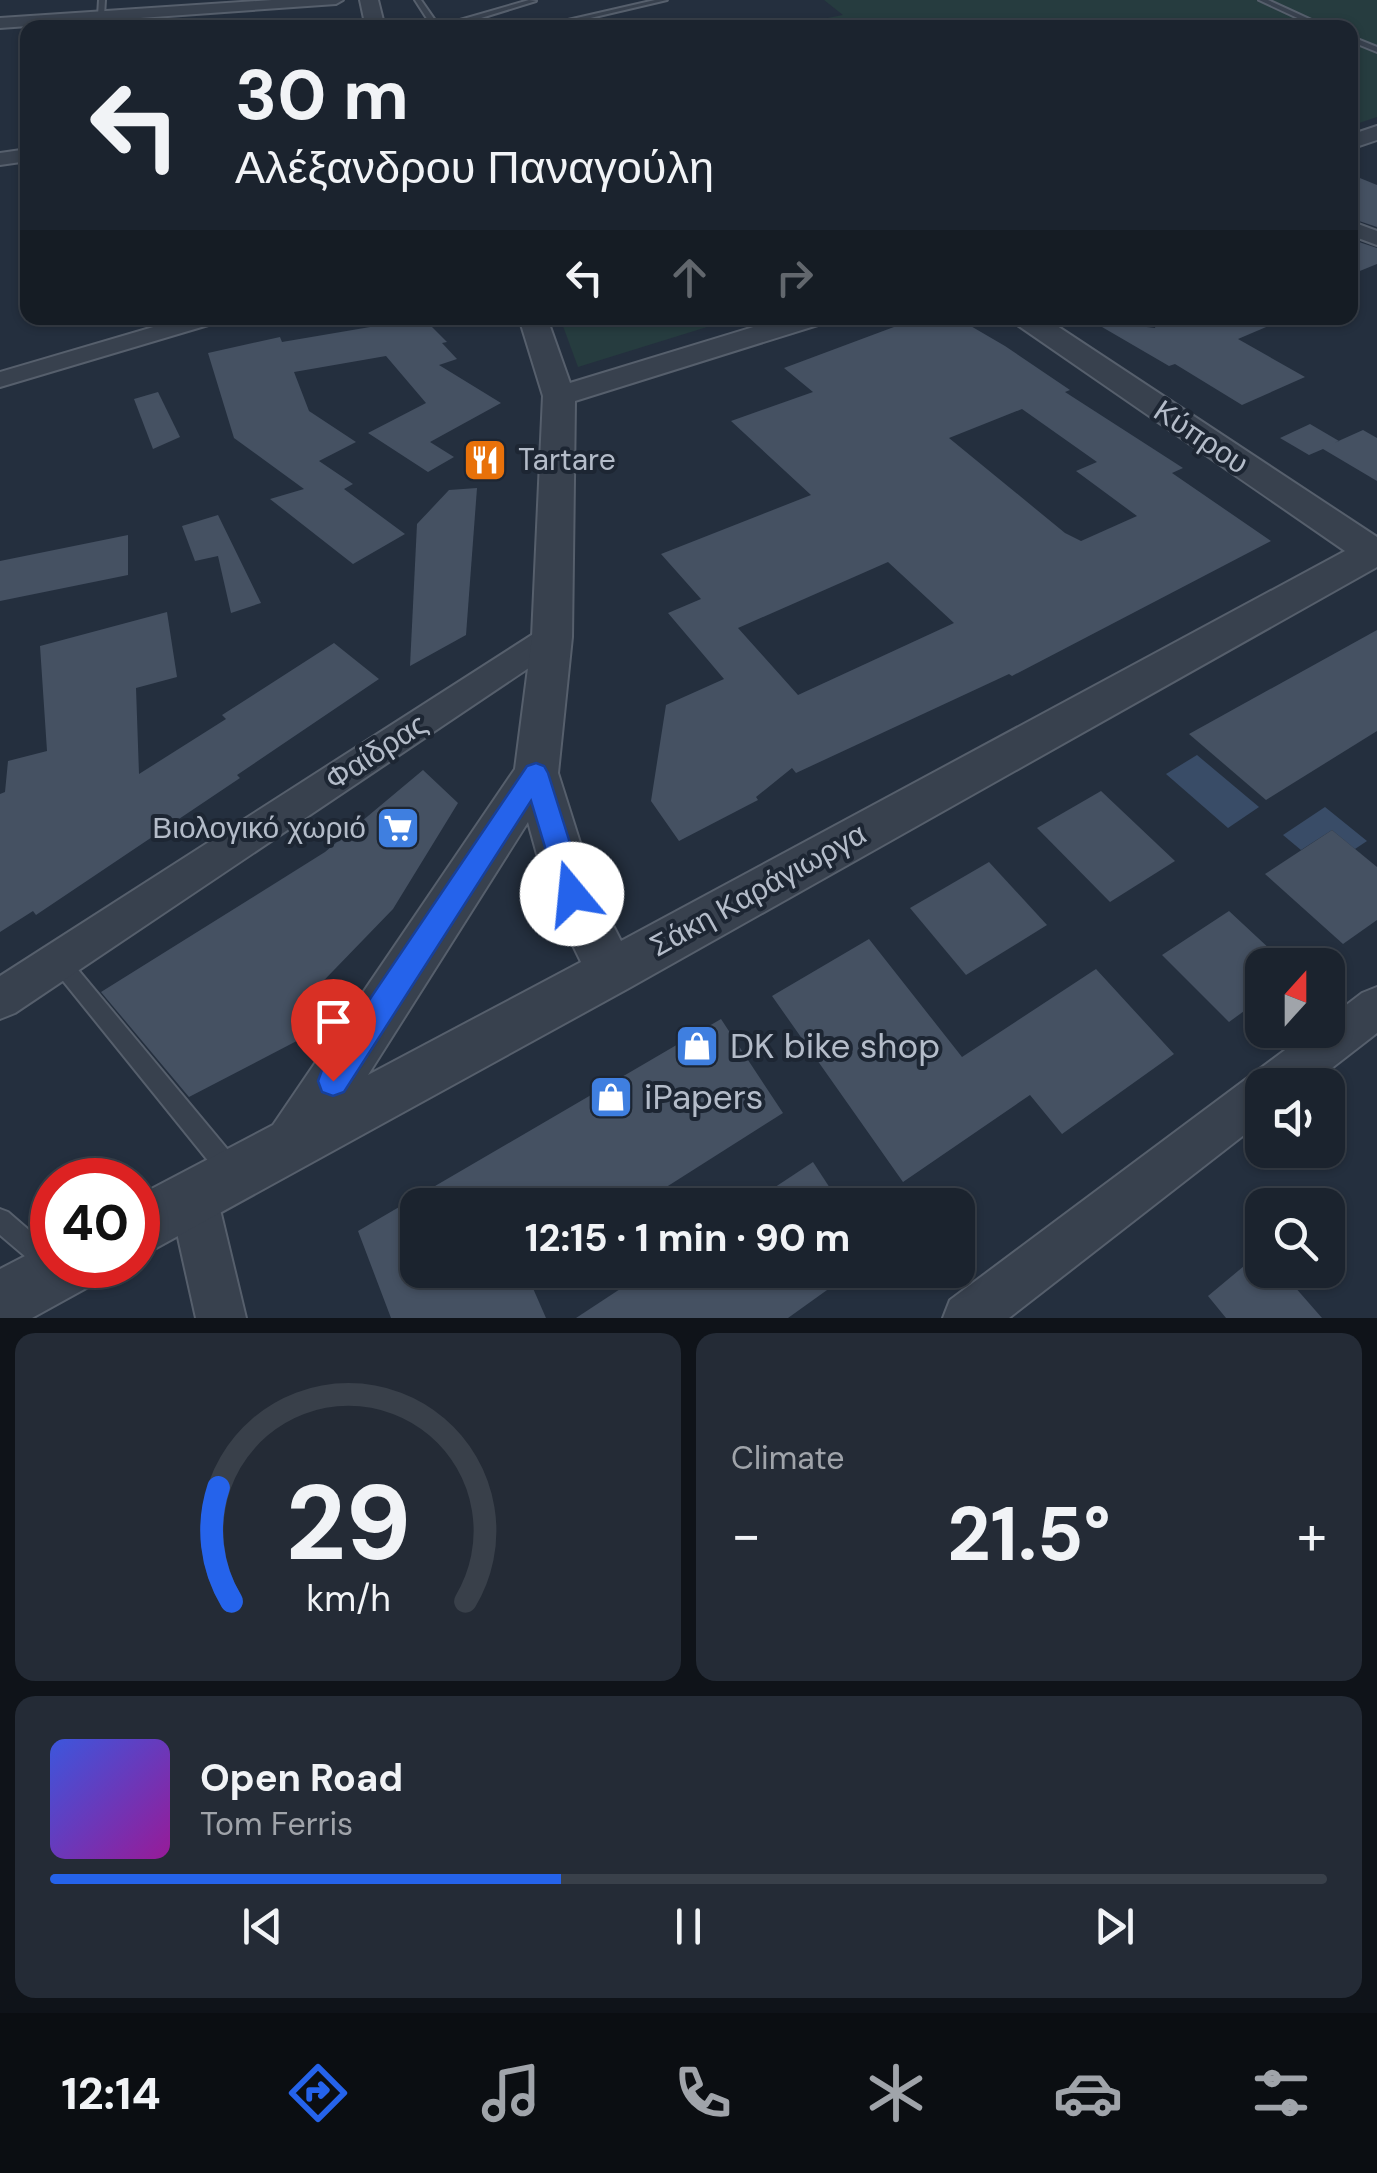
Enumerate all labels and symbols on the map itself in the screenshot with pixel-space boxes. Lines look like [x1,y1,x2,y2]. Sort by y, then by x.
street label: Κύπρου [1146,391,1256,482]
restaurant icon: Tartare [462,437,508,483]
place label: Tartare [518,440,616,479]
street label: Φαίδρας [318,704,434,799]
supermarket icon: Βιολογικό χωριό [375,805,421,851]
place label: Βιολογικό χωριό [152,808,366,847]
street label: Σάκη Καράγιωργα [643,814,873,965]
position arrow [520,842,624,946]
north arrow [1245,948,1345,1048]
pin [291,979,376,1082]
shop icon: DK bike shop [674,1023,720,1069]
place label: DK bike shop [730,1023,940,1069]
shop icon: iPapers [588,1074,634,1120]
place label: iPapers [644,1074,763,1120]
speed limit sign: 40 [30,1158,160,1288]

